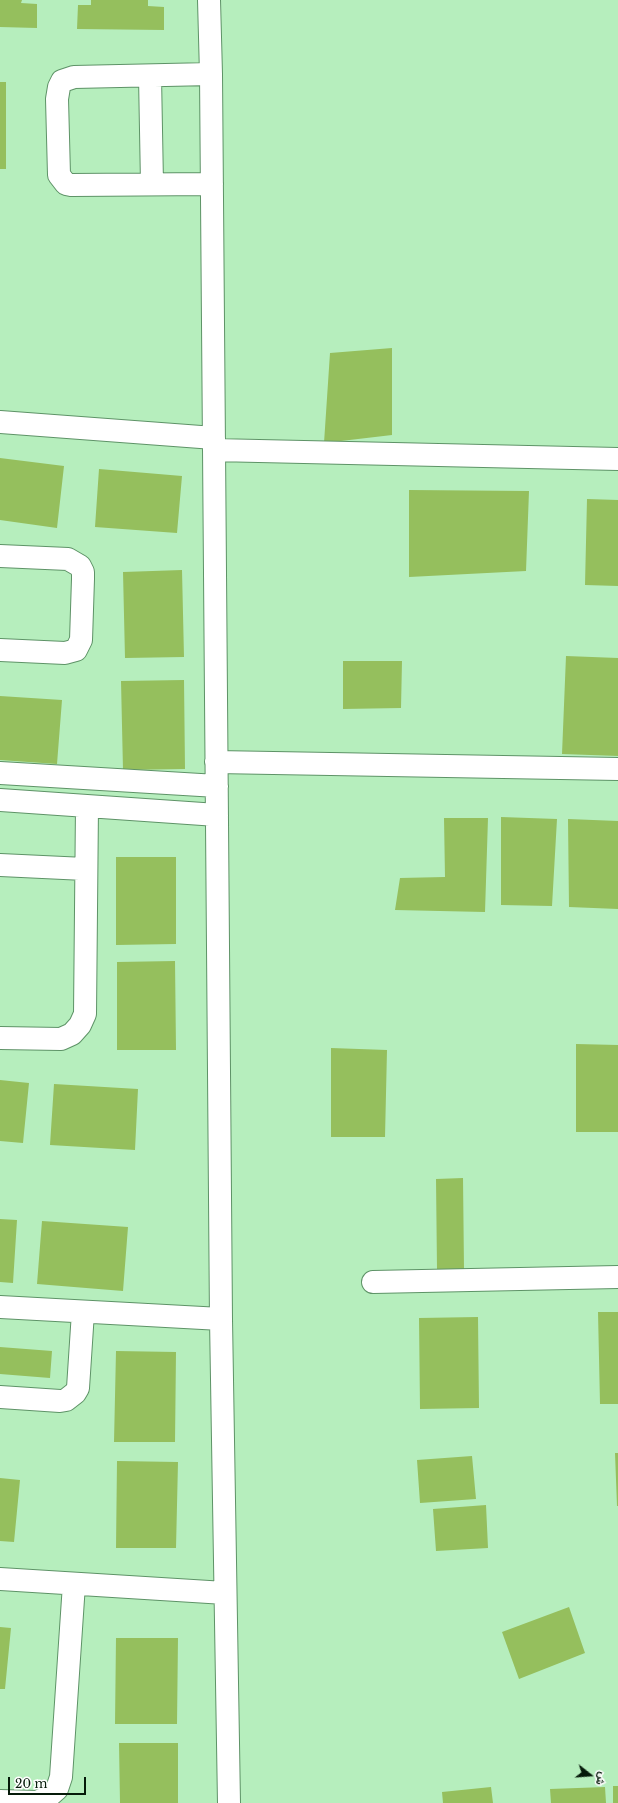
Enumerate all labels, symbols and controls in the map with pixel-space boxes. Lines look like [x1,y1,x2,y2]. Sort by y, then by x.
north arrow [570,1755,610,1795]
scale bar [10,1769,88,1795]
text: ش [593,1770,610,1787]
text: 20 m [15,1776,47,1791]

